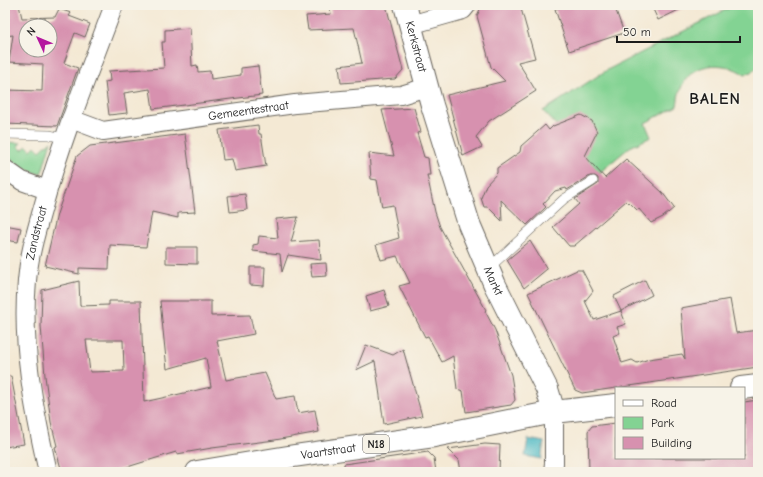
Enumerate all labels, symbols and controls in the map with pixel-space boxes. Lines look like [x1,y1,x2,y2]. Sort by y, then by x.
north arrow [18,18,58,58]
scale bar [617,18,740,44]
street label: Kerkstraat [403,20,430,74]
text: N [24,24,38,39]
text: 50 m [623,25,651,39]
district label: BALEN [689,90,741,108]
street label: Gemeentestraat [207,98,290,123]
street label: Zandstraat [23,204,50,261]
street label: Markt [481,264,506,298]
legend [615,387,745,459]
text: Road [651,396,677,410]
text: Park [651,416,674,430]
road number: N18 [363,435,389,453]
text: Building [651,436,692,450]
street label: Vaartstraat [300,440,357,462]

